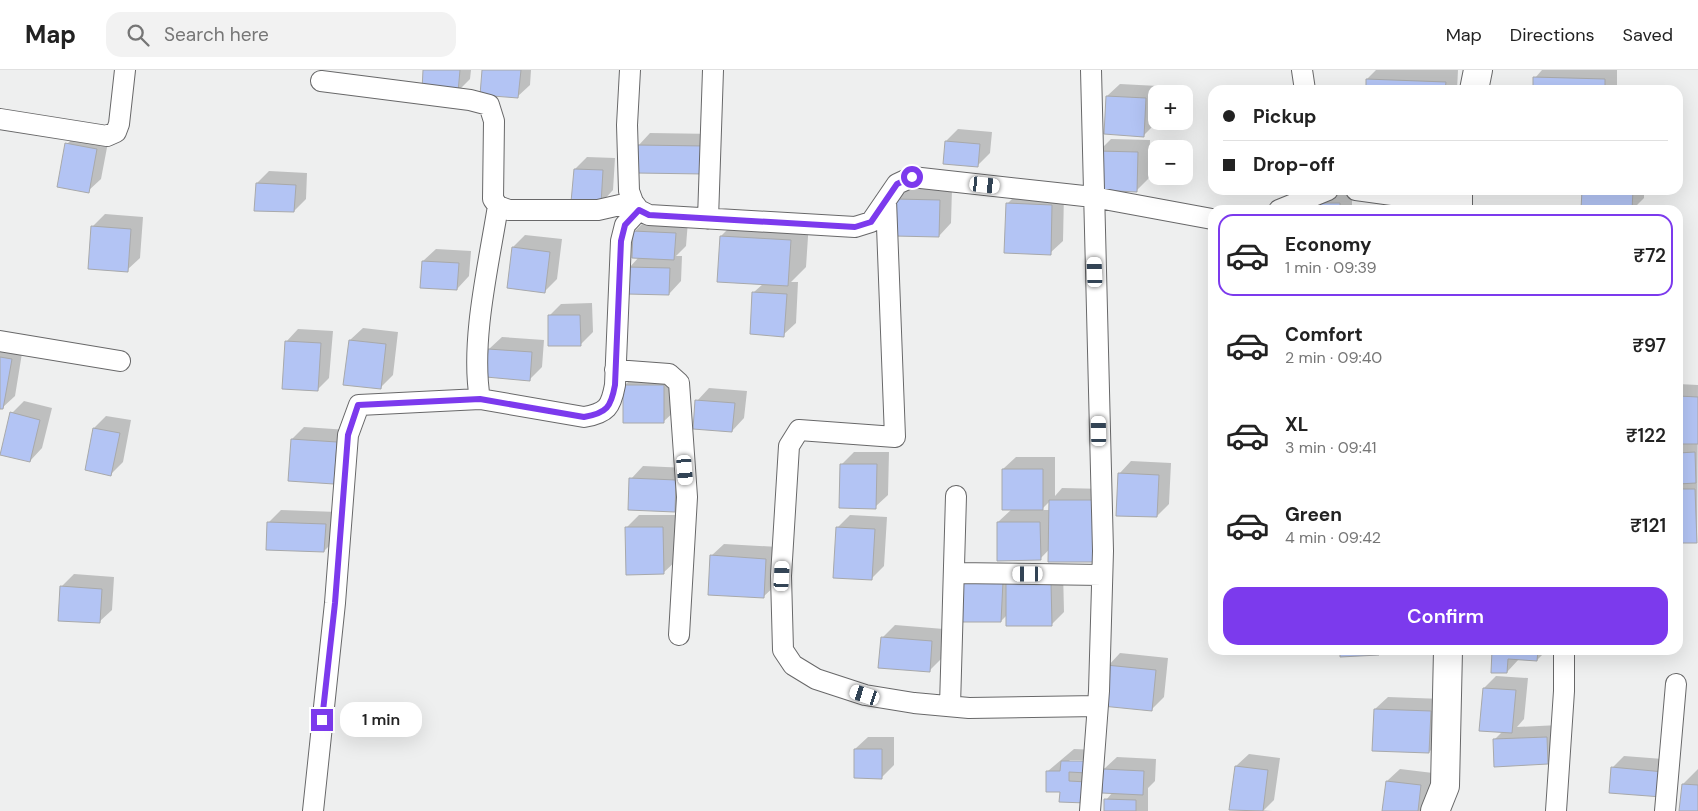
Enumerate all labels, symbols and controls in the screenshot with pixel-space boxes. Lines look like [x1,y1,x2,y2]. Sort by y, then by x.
search box [106,12,456,57]
text: Map [25,19,76,50]
icon: search [124,21,152,49]
text: Search here [164,22,269,47]
text: Map [1446,23,1482,47]
text: Directions [1510,23,1595,47]
text: Saved [1623,23,1673,47]
map controls [1148,85,1193,185]
button: + [1148,85,1193,130]
text: Pickup [1253,104,1317,129]
button: − [1148,140,1193,185]
text: Drop-off [1253,152,1335,177]
route start [901,166,923,188]
car [969,176,1000,194]
text: Economy [1285,232,1372,257]
icon: car [1225,233,1270,278]
text: ₹72 [1633,243,1666,268]
car [1086,257,1103,287]
text: 1 min · 09:39 [1285,257,1376,278]
text: Comfort [1285,322,1363,347]
icon: car [1225,323,1270,368]
text: ₹97 [1632,333,1666,358]
text: 2 min · 09:40 [1285,347,1382,368]
text: XL [1285,412,1308,437]
icon: car [1225,413,1270,458]
car [1091,416,1106,446]
text: ₹122 [1626,423,1666,448]
text: 3 min · 09:41 [1285,437,1377,458]
car [676,454,693,486]
text: Green [1285,502,1342,527]
icon: car [1225,503,1270,548]
text: ₹121 [1630,513,1666,538]
text: 4 min · 09:42 [1285,527,1381,548]
car [773,561,790,591]
car [1013,567,1043,582]
button: Confirm [1223,587,1668,645]
car [848,683,881,707]
callout: 1 min [340,702,422,738]
route end [311,709,333,731]
text: 1 min [362,709,400,730]

